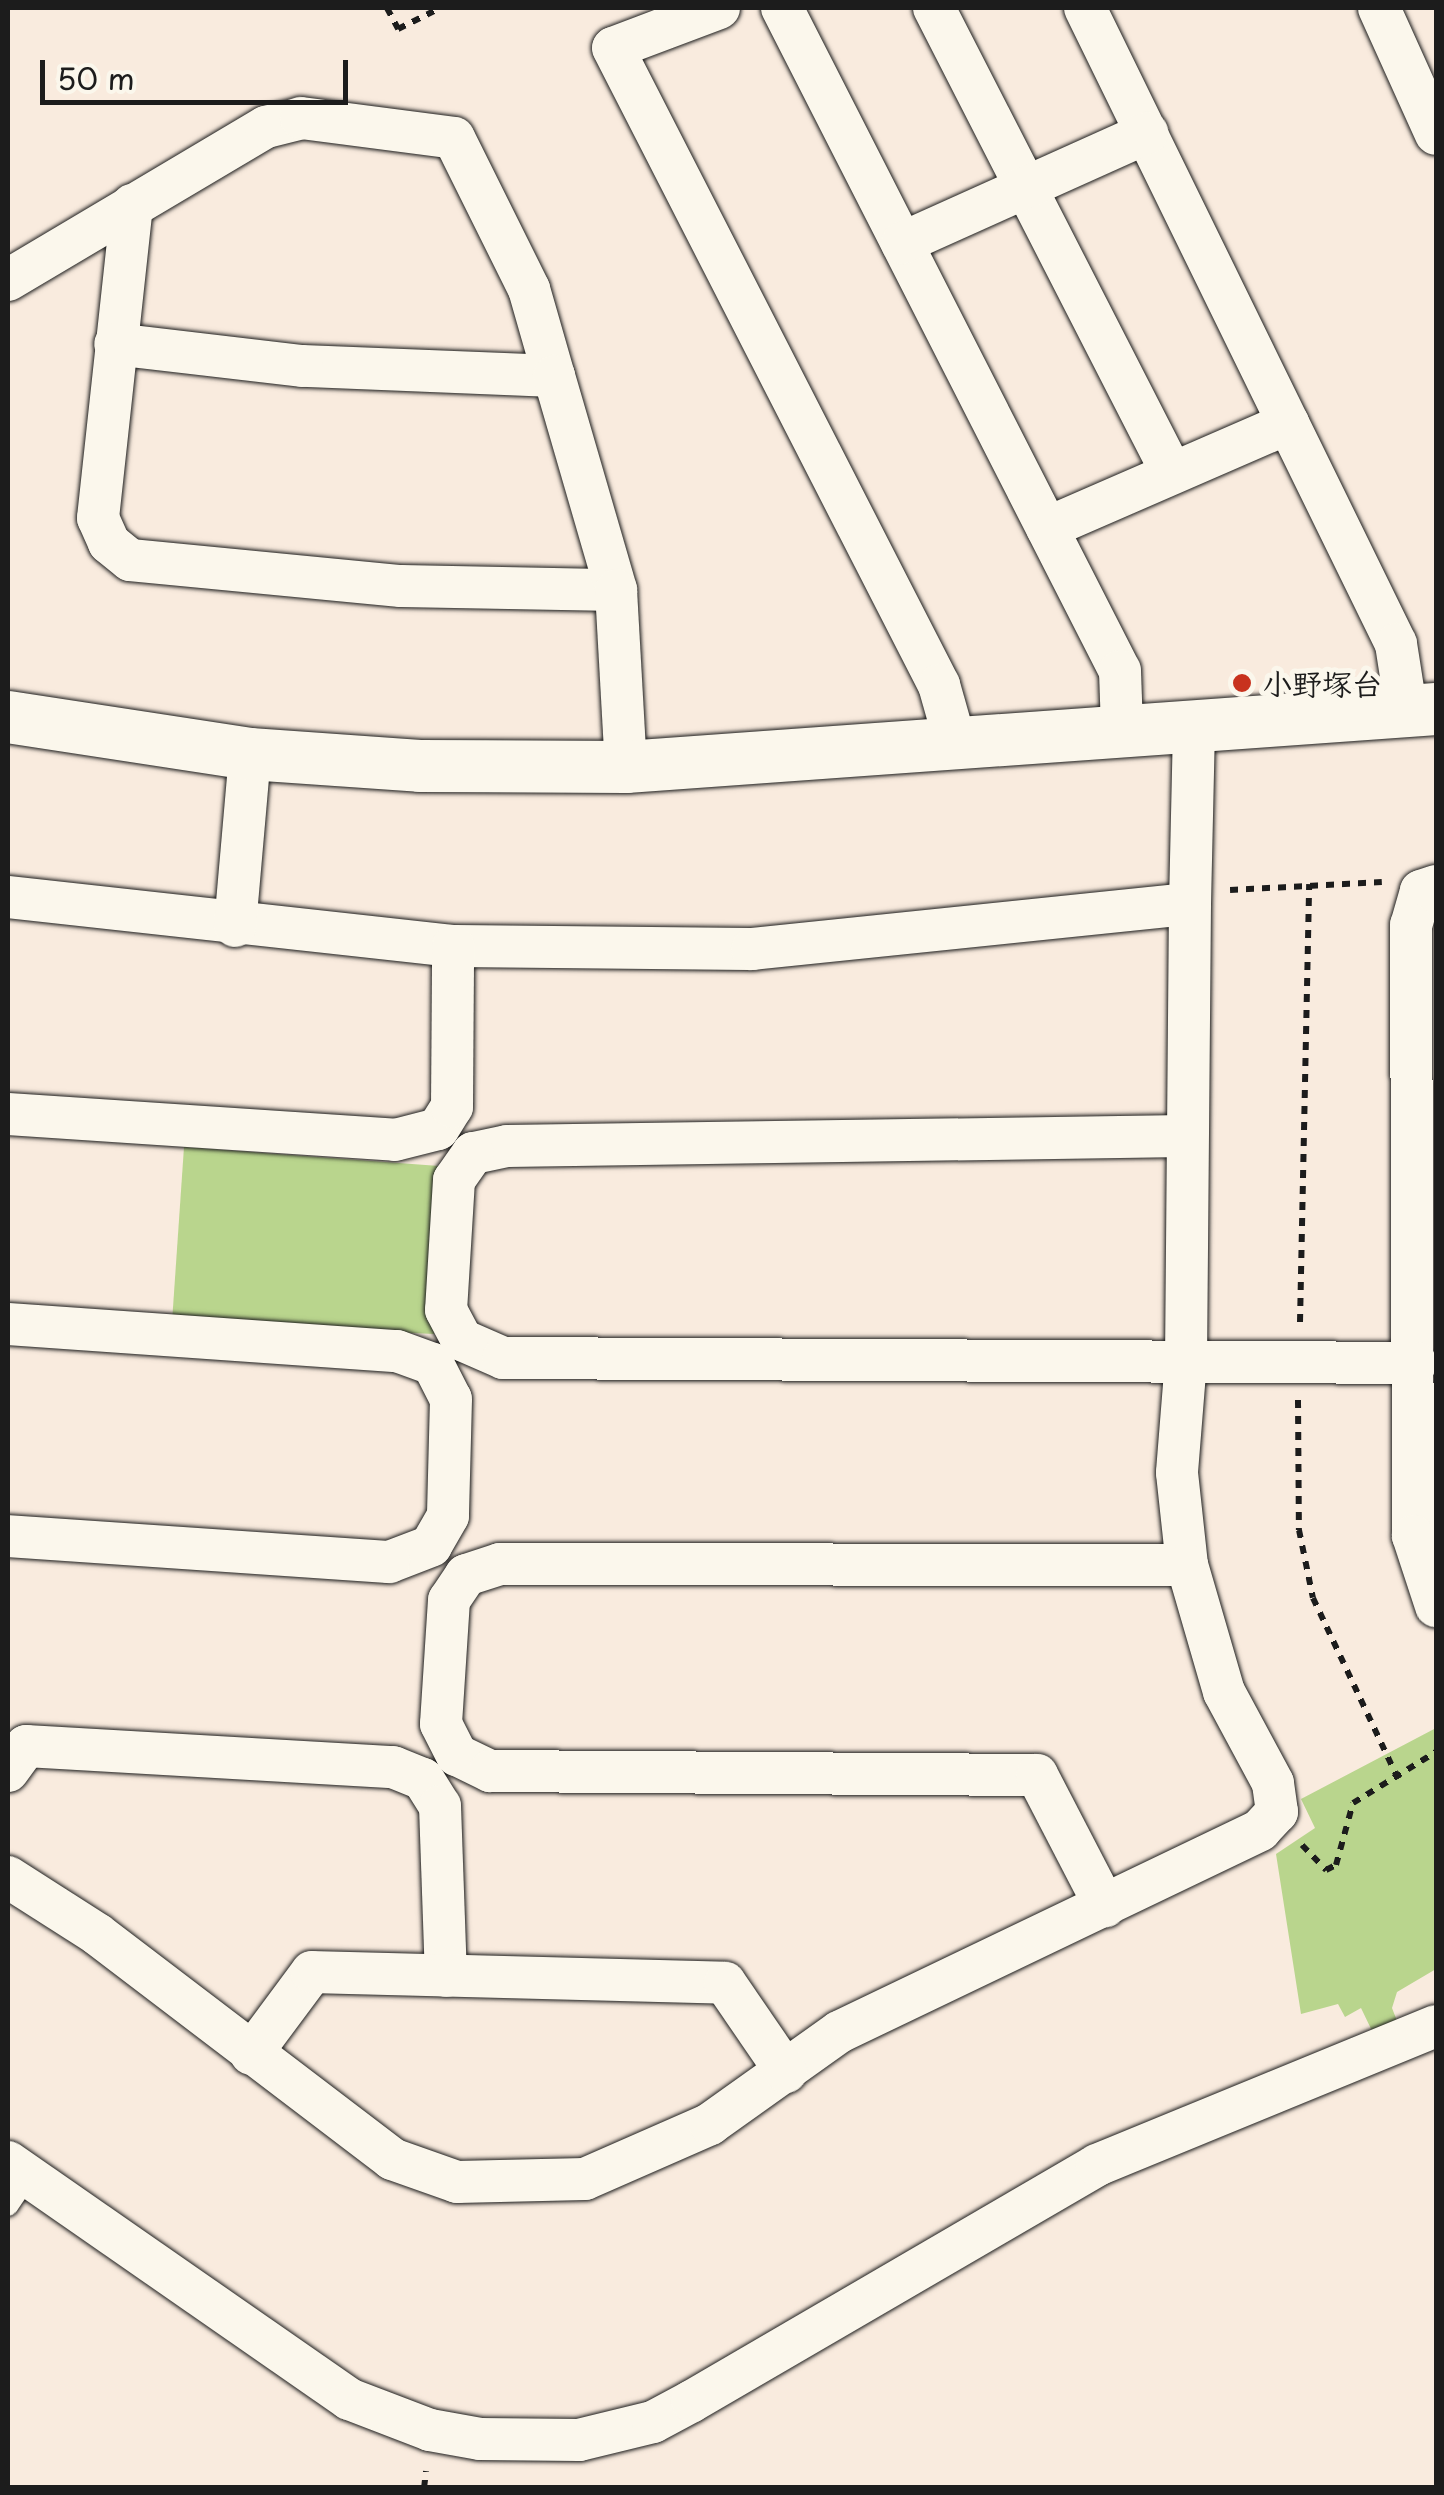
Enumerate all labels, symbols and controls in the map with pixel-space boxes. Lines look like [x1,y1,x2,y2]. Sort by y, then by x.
scale bar [45,40,352,102]
text: 50 m [57,55,135,100]
place label: 小野塚台 [1262,665,1382,701]
marker: 小野塚台 [1231,672,1253,694]

